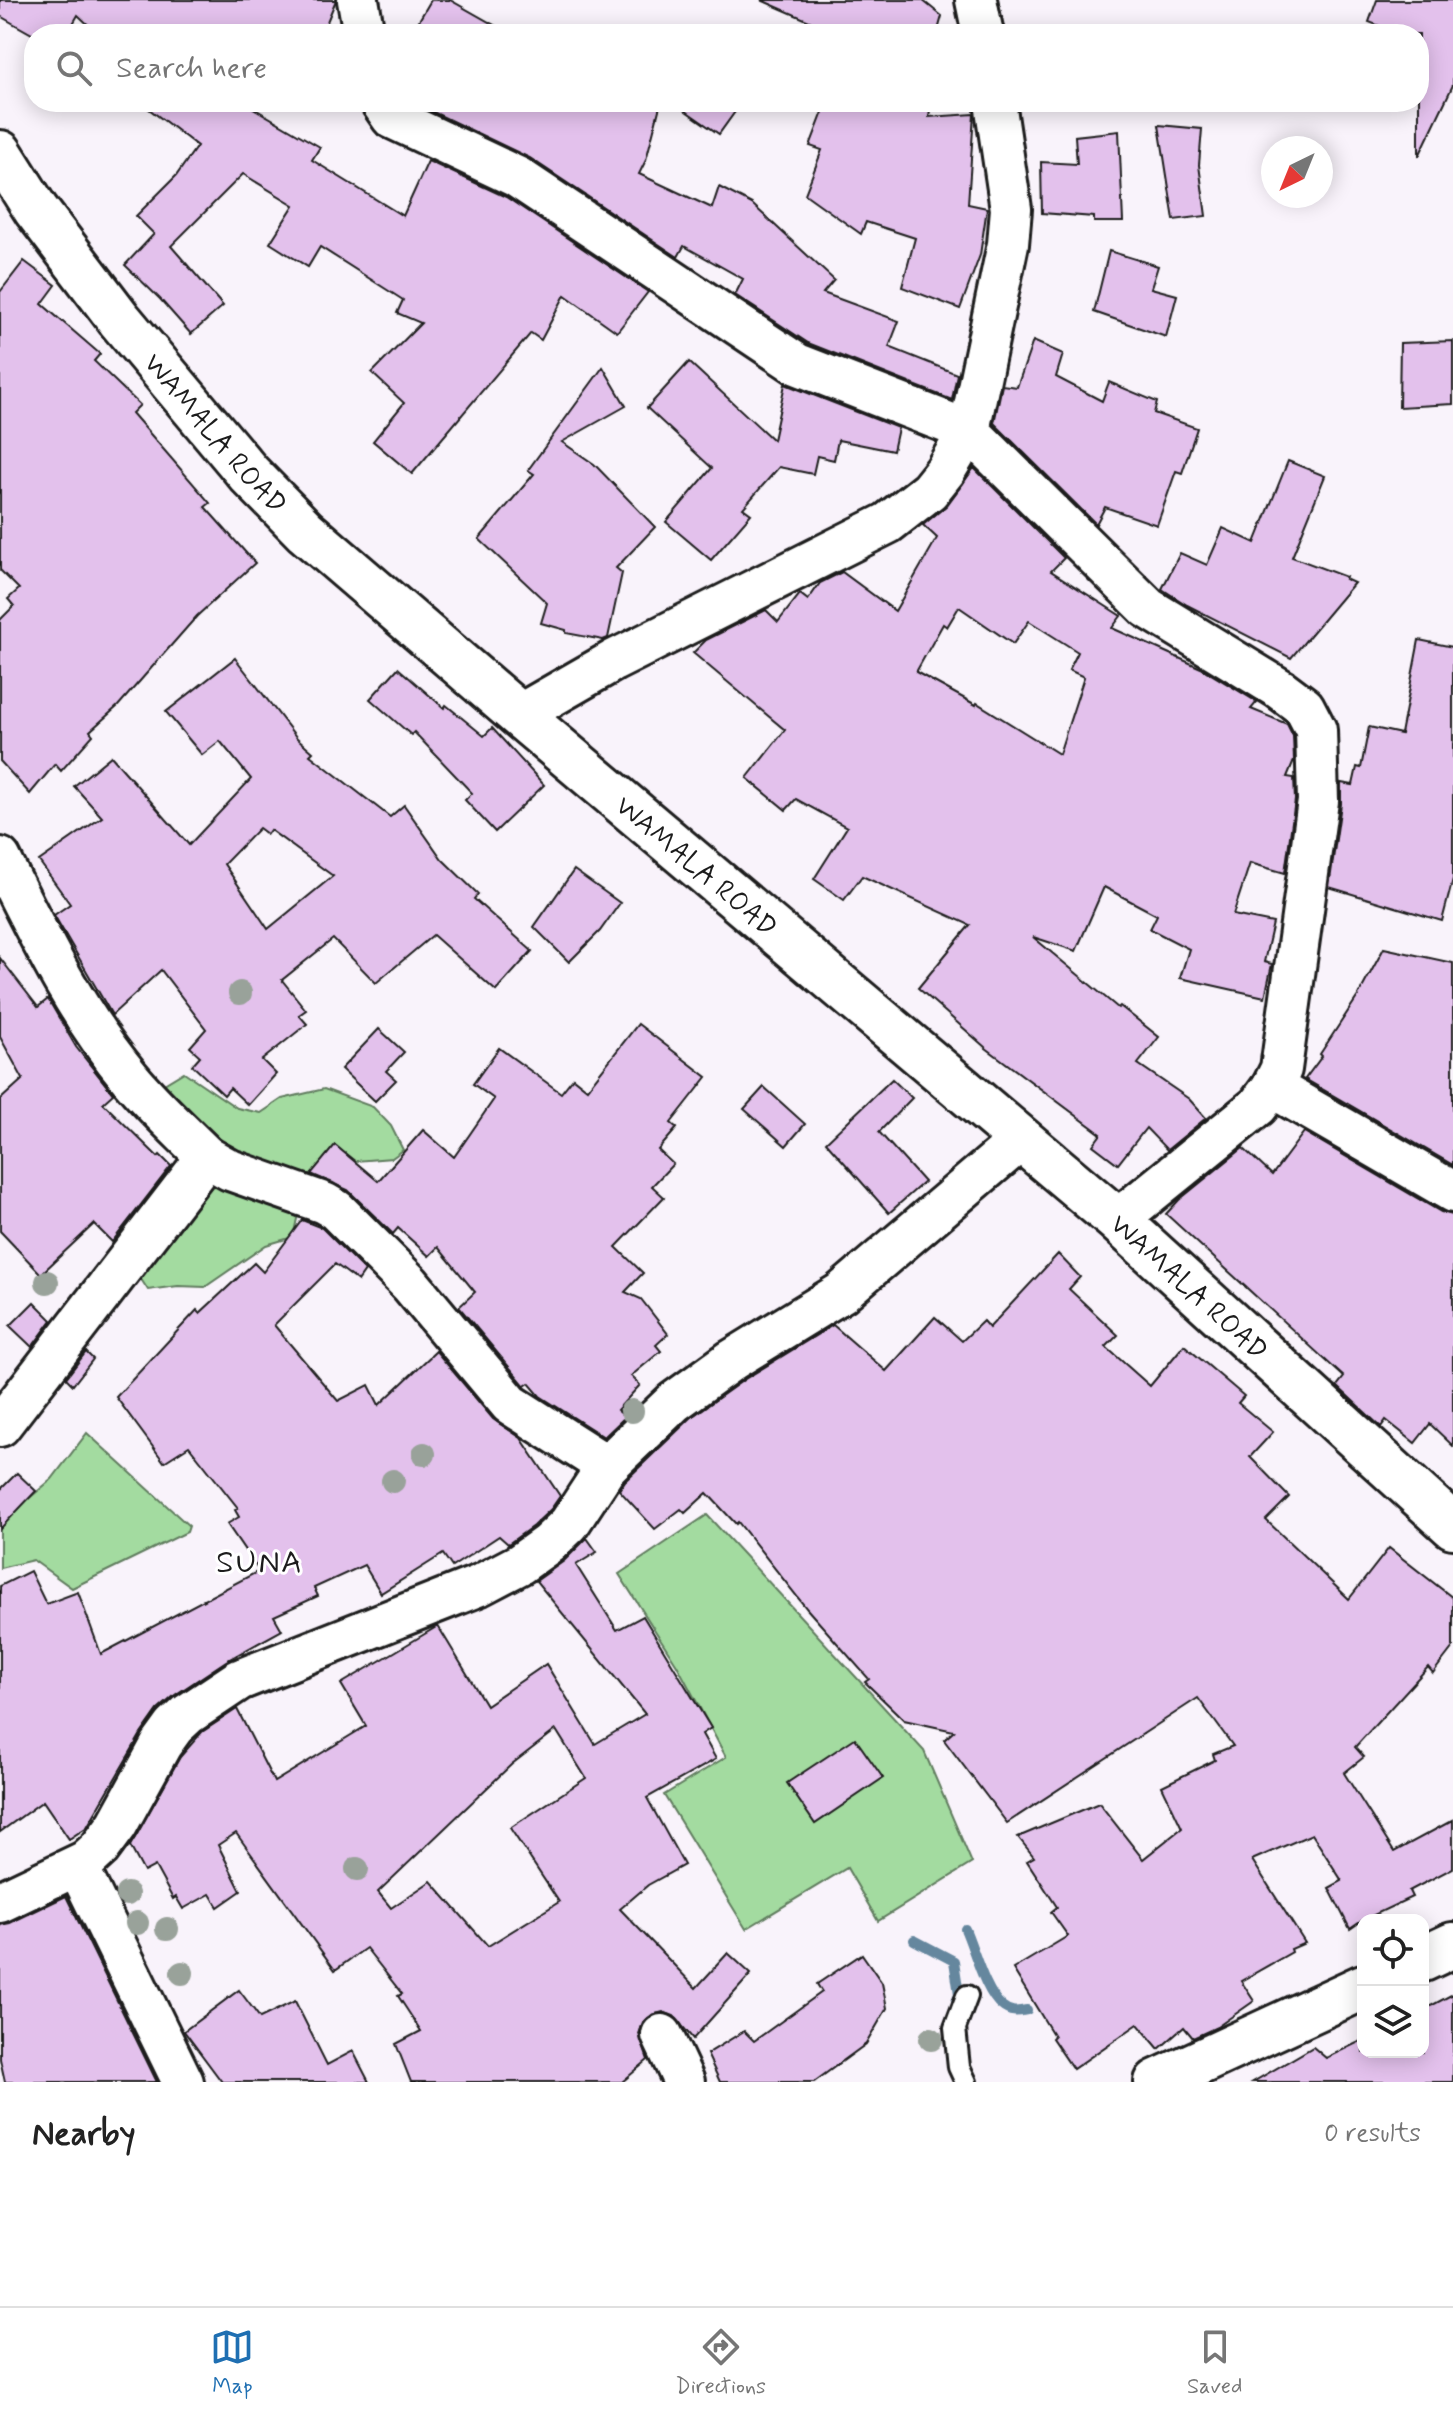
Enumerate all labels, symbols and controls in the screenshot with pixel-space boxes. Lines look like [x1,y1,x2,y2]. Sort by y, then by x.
search box [24,24,1429,112]
icon: search [52,46,96,90]
text: Search here [116,49,267,88]
north arrow [1261,136,1333,208]
street label: WAMALA ROAD [134,346,294,523]
street label: WAMALA ROAD [607,788,784,946]
street label: WAMALA ROAD [1101,1207,1275,1370]
district label: SUNA [216,1542,304,1584]
map controls [1357,1914,1429,2058]
button: locate [1357,1914,1429,1986]
button: layers [1357,1986,1429,2058]
text: Nearby [32,2112,136,2157]
text: 0 results [1324,2117,1421,2151]
tab: Map [210,2325,254,2401]
tab: Directions [675,2325,766,2401]
tab: Saved [1187,2325,1242,2401]

